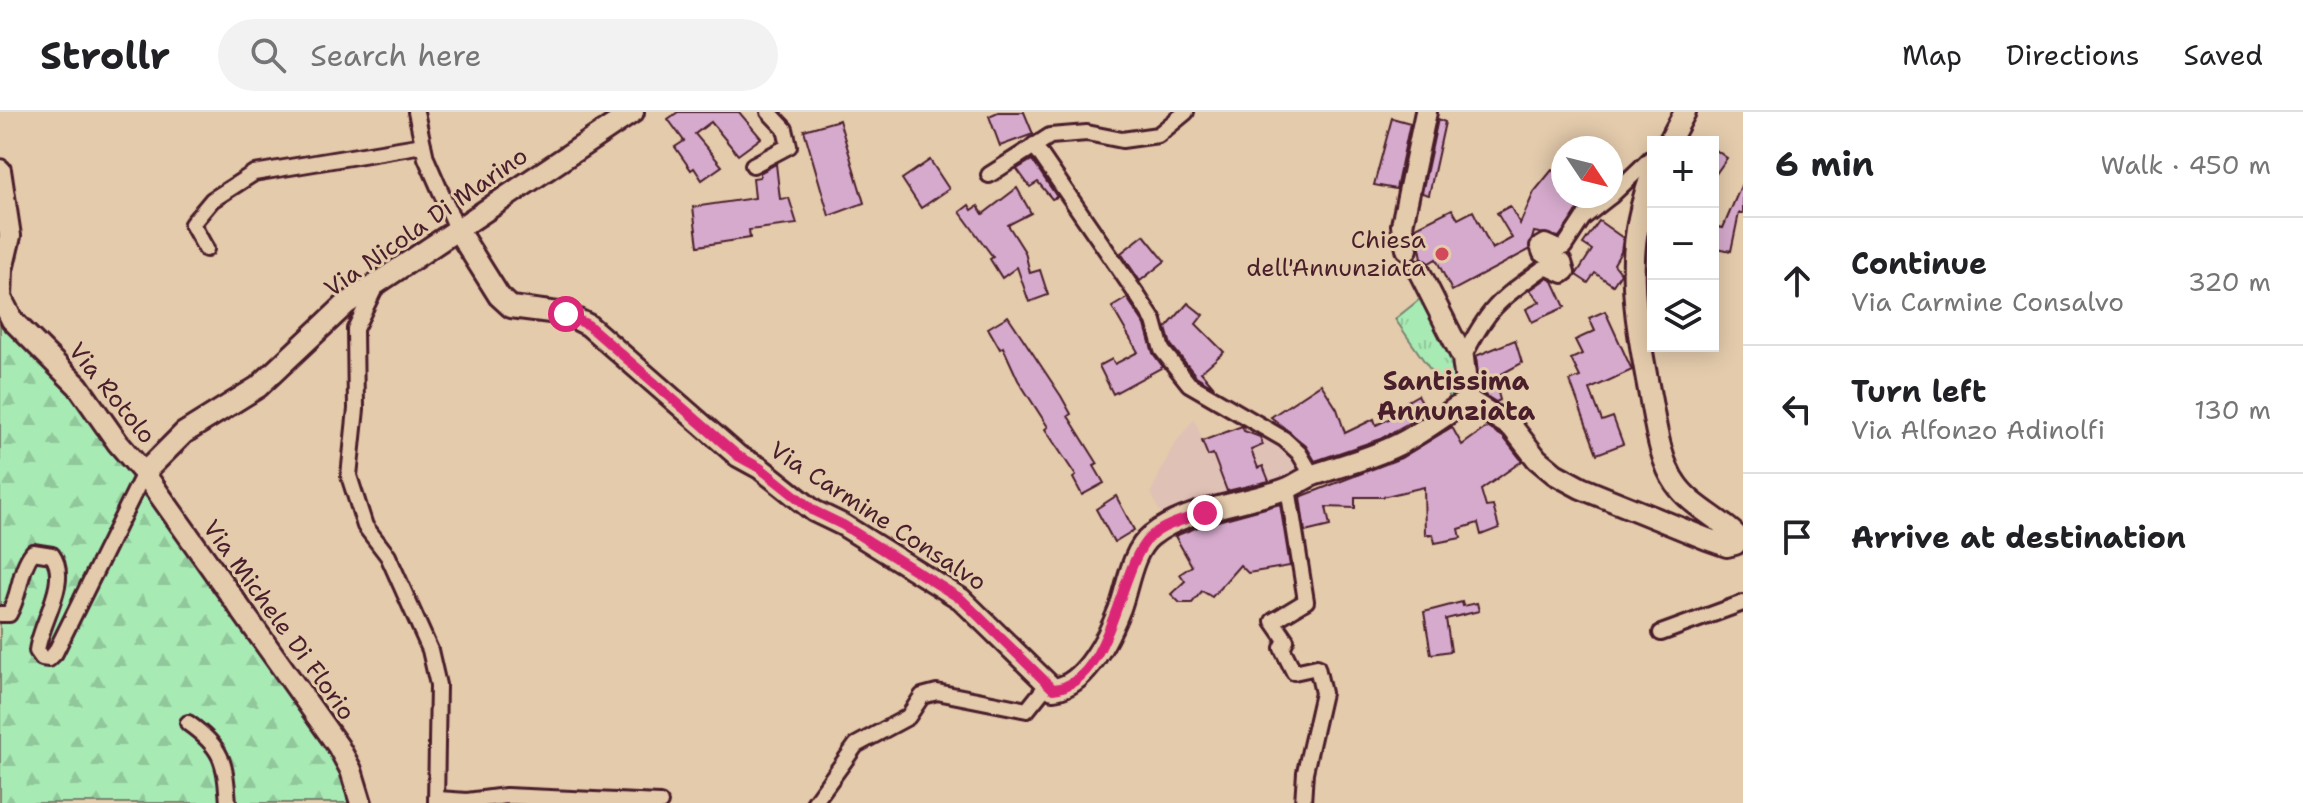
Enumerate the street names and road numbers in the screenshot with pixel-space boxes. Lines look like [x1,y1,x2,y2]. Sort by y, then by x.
street label: Via Nicola Di Marino [318,140,534,304]
street label: Via Rotolo [61,336,163,450]
street label: Via Carmine Consalvo [764,434,992,598]
street label: Via Michele Di Florio [195,513,363,727]

